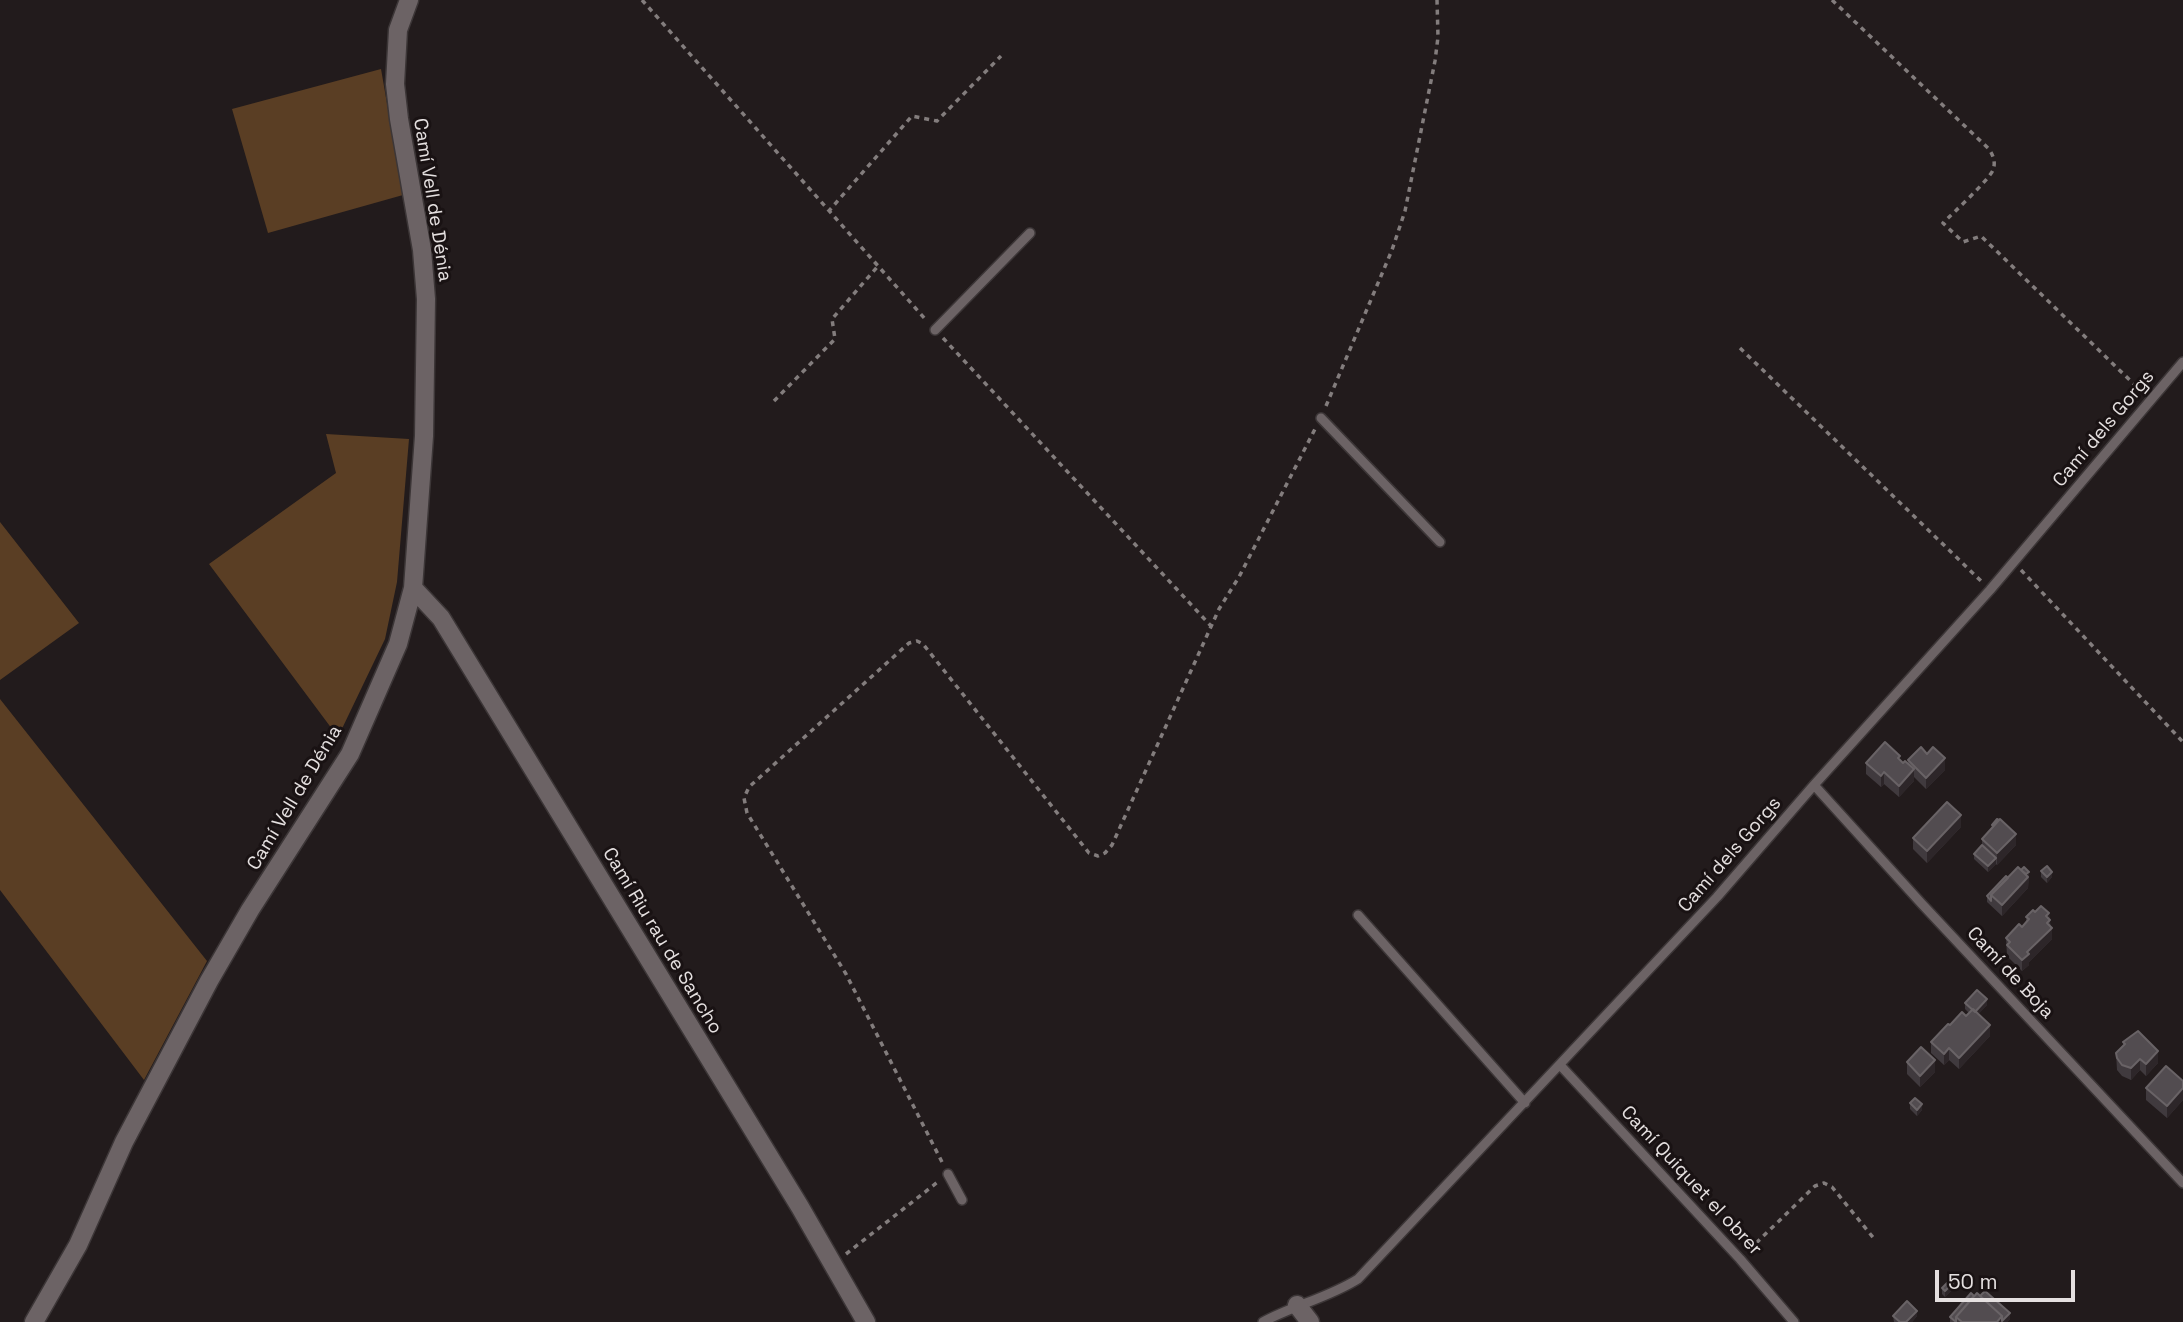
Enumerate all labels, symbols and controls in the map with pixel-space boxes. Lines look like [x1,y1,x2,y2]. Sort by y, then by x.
street label: Camí Vell de Dénia [408,117,456,283]
street label: Camí dels Gorgs [2049,366,2159,492]
street label: Camí Vell de Dénia [243,721,347,875]
street label: Camí dels Gorgs [1674,793,1786,917]
street label: Camí Riu rau de Sancho [597,844,727,1038]
street label: Camí de Boja [1962,922,2058,1024]
street label: Camí Quiquet el obrer [1616,1101,1766,1261]
scale bar [1938,1256,2078,1300]
text: 50 m [1948,1268,1998,1295]

